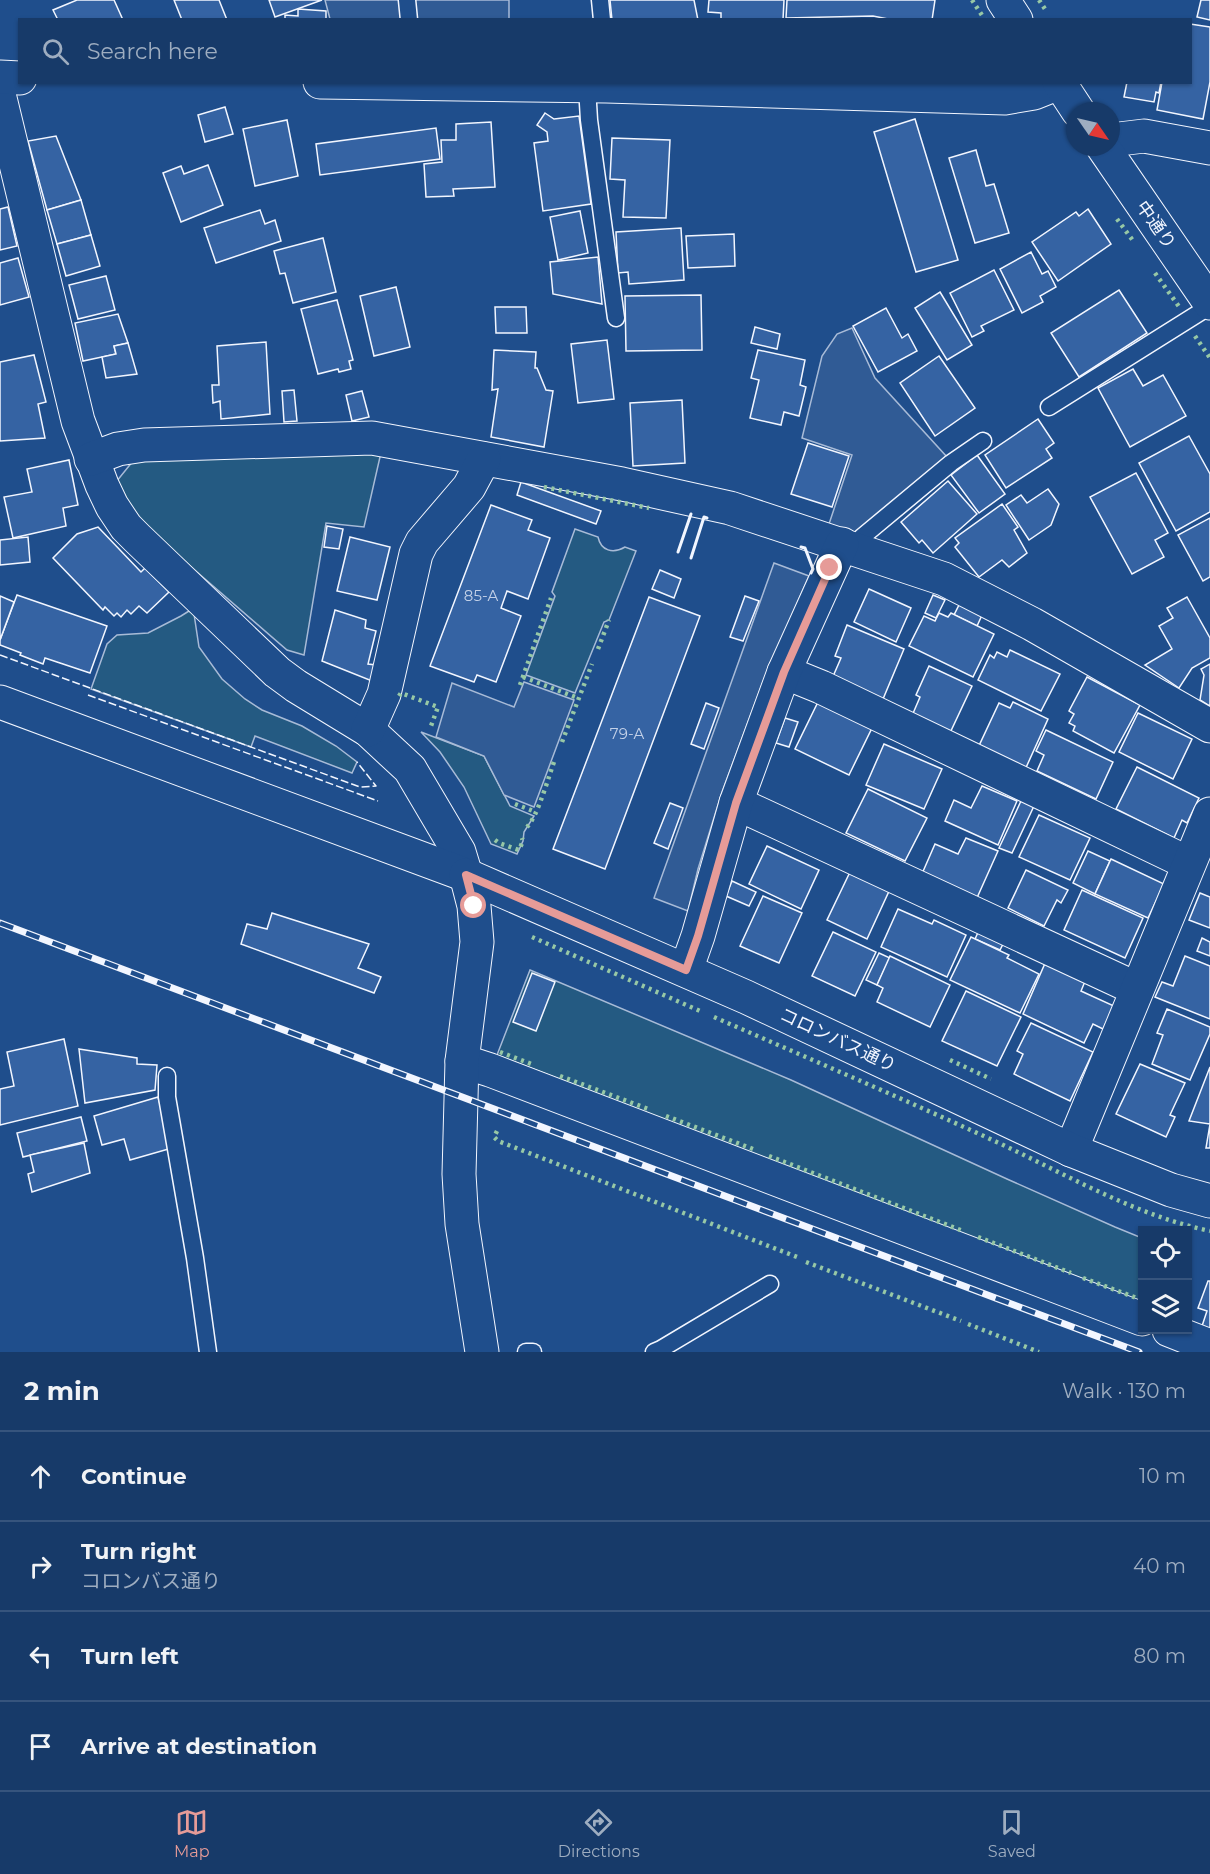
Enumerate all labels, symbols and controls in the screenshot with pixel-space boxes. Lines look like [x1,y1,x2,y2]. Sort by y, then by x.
search box [18,18,1192,84]
icon: search [39,35,72,68]
text: Search here [87,38,218,65]
north arrow [1066,102,1120,156]
street label: 中通り [1132,197,1180,253]
route end [816,554,842,580]
house number: 85-A [464,586,498,605]
house number: 79-A [610,724,644,743]
route start [460,892,486,918]
street label: コロンバス通り [776,1003,900,1077]
map controls [1138,1226,1192,1334]
button: locate [1138,1226,1192,1280]
button: layers [1138,1280,1192,1334]
text: 2 min [24,1375,100,1407]
text: Walk · 130 m [1062,1379,1186,1403]
icon: ahead [24,1460,57,1493]
text: Continue [81,1463,187,1490]
text: 10 m [1139,1464,1186,1488]
text: Turn right [81,1538,196,1565]
icon: right [24,1550,57,1583]
text: 40 m [1133,1554,1186,1578]
text: コロンバス通り [81,1569,221,1593]
icon: left [24,1640,57,1673]
text: Turn left [81,1643,179,1670]
text: 80 m [1134,1644,1186,1668]
icon: arrive [24,1730,57,1763]
text: Arrive at destination [81,1733,317,1760]
tab: Map [174,1806,210,1861]
tab: Directions [558,1806,640,1861]
tab: Saved [988,1806,1036,1861]

